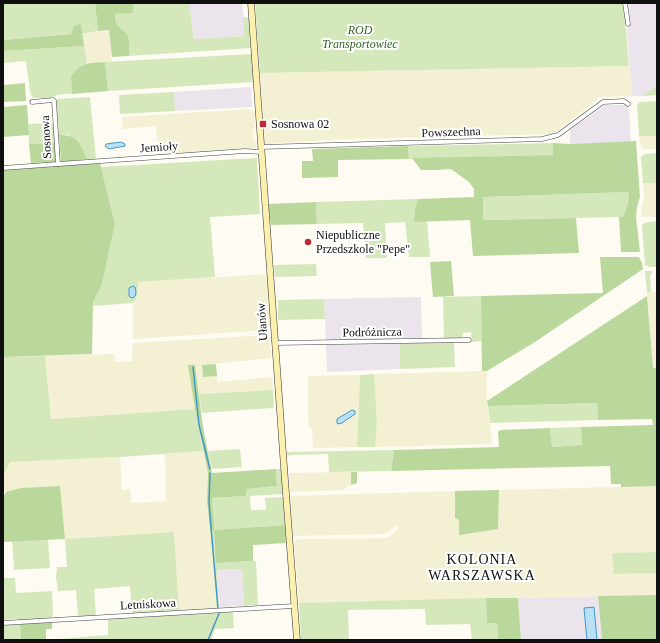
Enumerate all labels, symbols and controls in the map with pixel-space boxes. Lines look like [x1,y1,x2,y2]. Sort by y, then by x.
park label: ROD Transportowiec [322,23,398,51]
street label: Sosnowa [38,114,54,159]
place label: Sosnowa 02 [271,117,329,131]
marker: Sosnowa 02 [258,119,268,129]
street label: Powszechna [421,124,482,140]
street label: Jemioły [140,139,178,155]
place label: Niepubliczne Przedszkole "Pepe" [316,228,410,256]
marker: Niepubliczne Przedszkole "Pepe" [303,237,313,247]
street label: Ułanów [254,302,270,341]
street label: Podróżnicza [342,324,402,340]
district label: KOLONIA WARSZAWSKA [428,552,536,583]
street label: Letniskowa [120,596,177,612]

